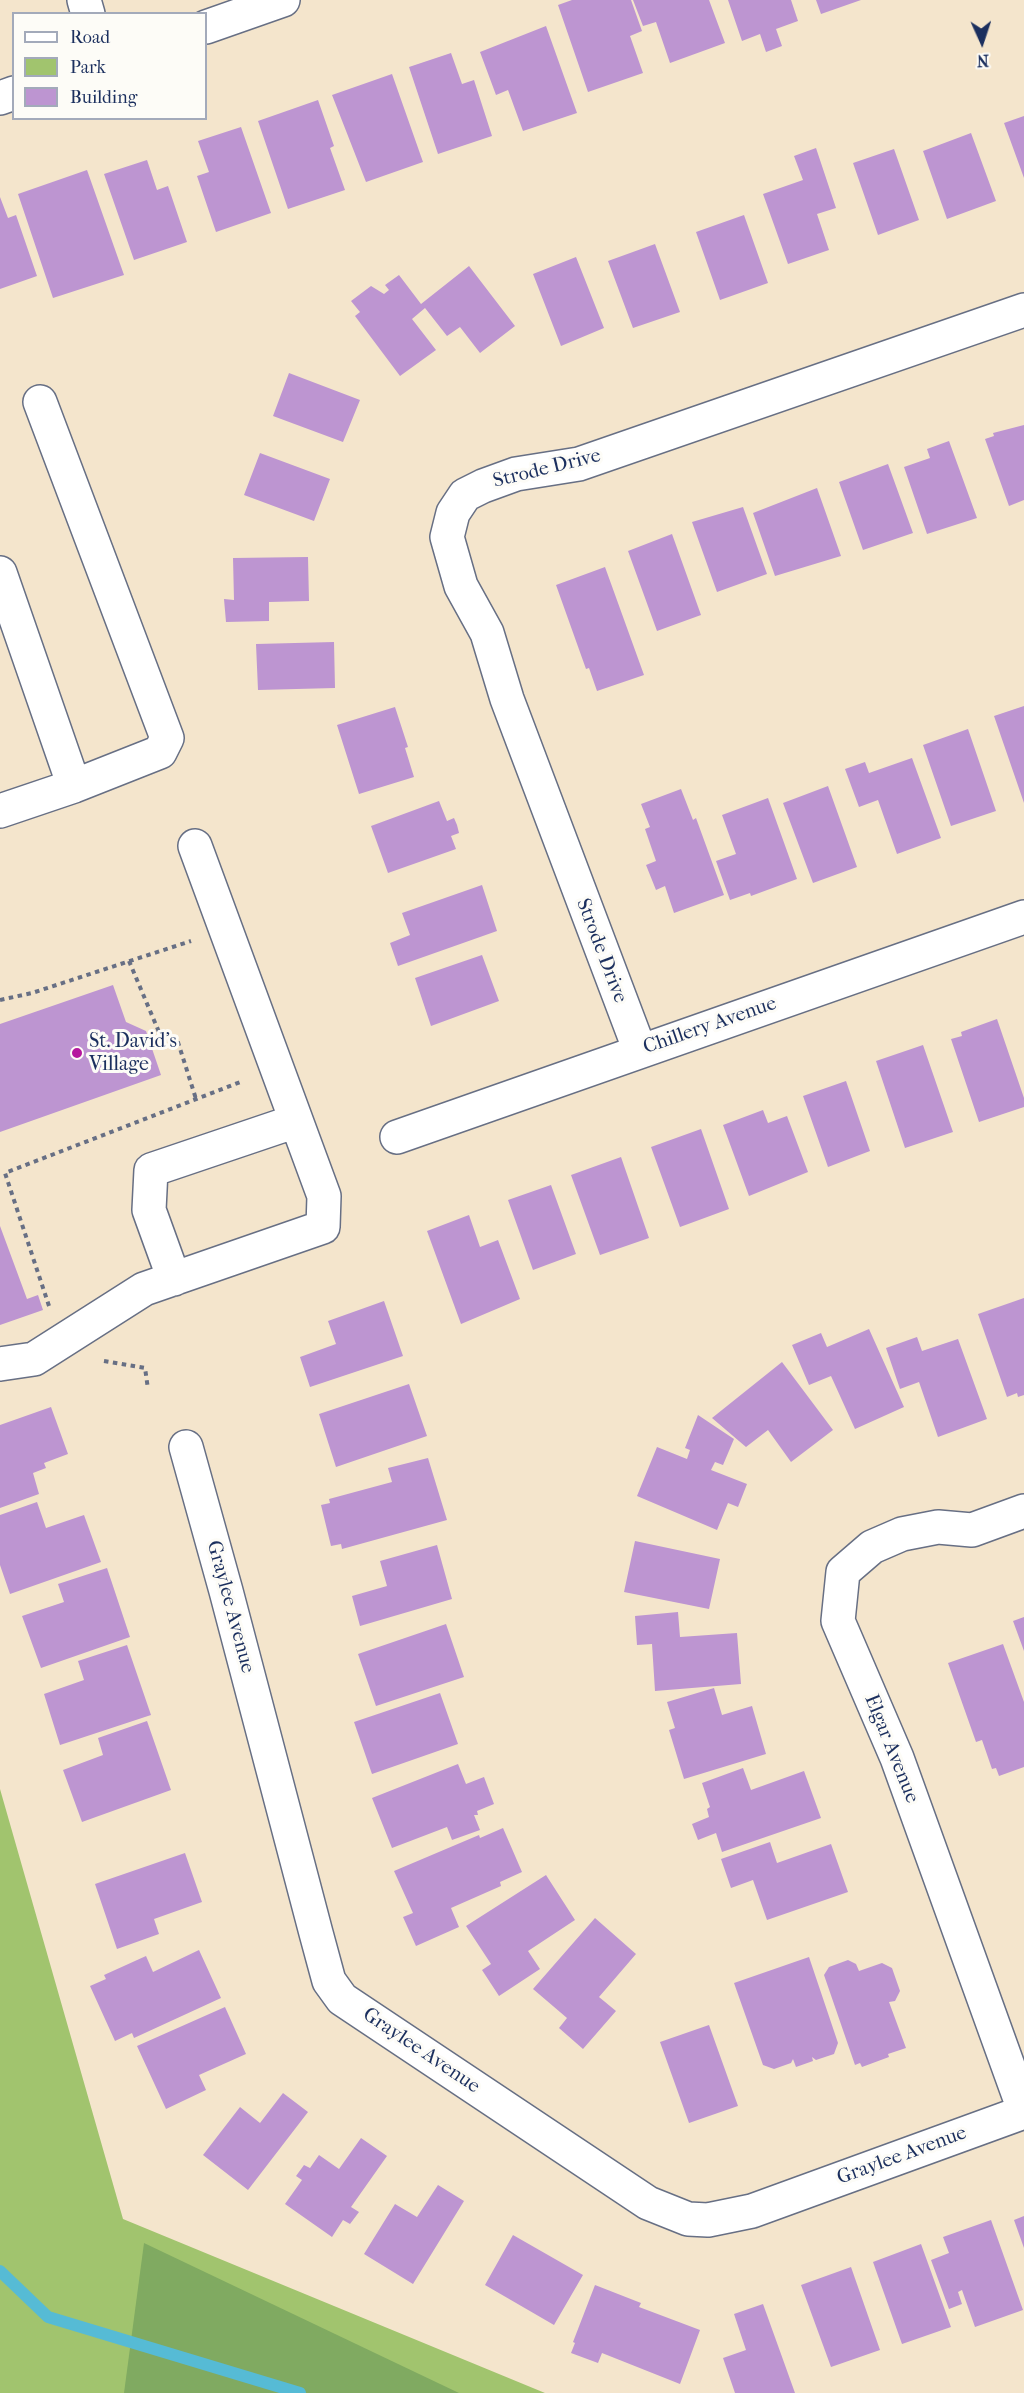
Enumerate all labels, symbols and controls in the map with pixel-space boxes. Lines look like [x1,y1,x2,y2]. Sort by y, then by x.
legend [12,12,207,120]
north arrow [952,12,1012,72]
text: Road [70,27,110,48]
text: N [976,51,990,70]
text: Park [70,57,106,78]
text: Building [70,87,137,108]
street label: Strode Drive [491,444,603,494]
street label: Strode Drive [570,895,632,1007]
street label: Chillery Avenue [640,992,780,1060]
place label: St. David's Village [89,1030,177,1077]
marker: St. David's Village [70,1046,84,1060]
street label: Graylee Avenue [201,1538,259,1676]
street label: Elgar Avenue [858,1691,924,1807]
street label: Graylee Avenue [358,2003,484,2099]
street label: Graylee Avenue [834,2121,970,2191]

